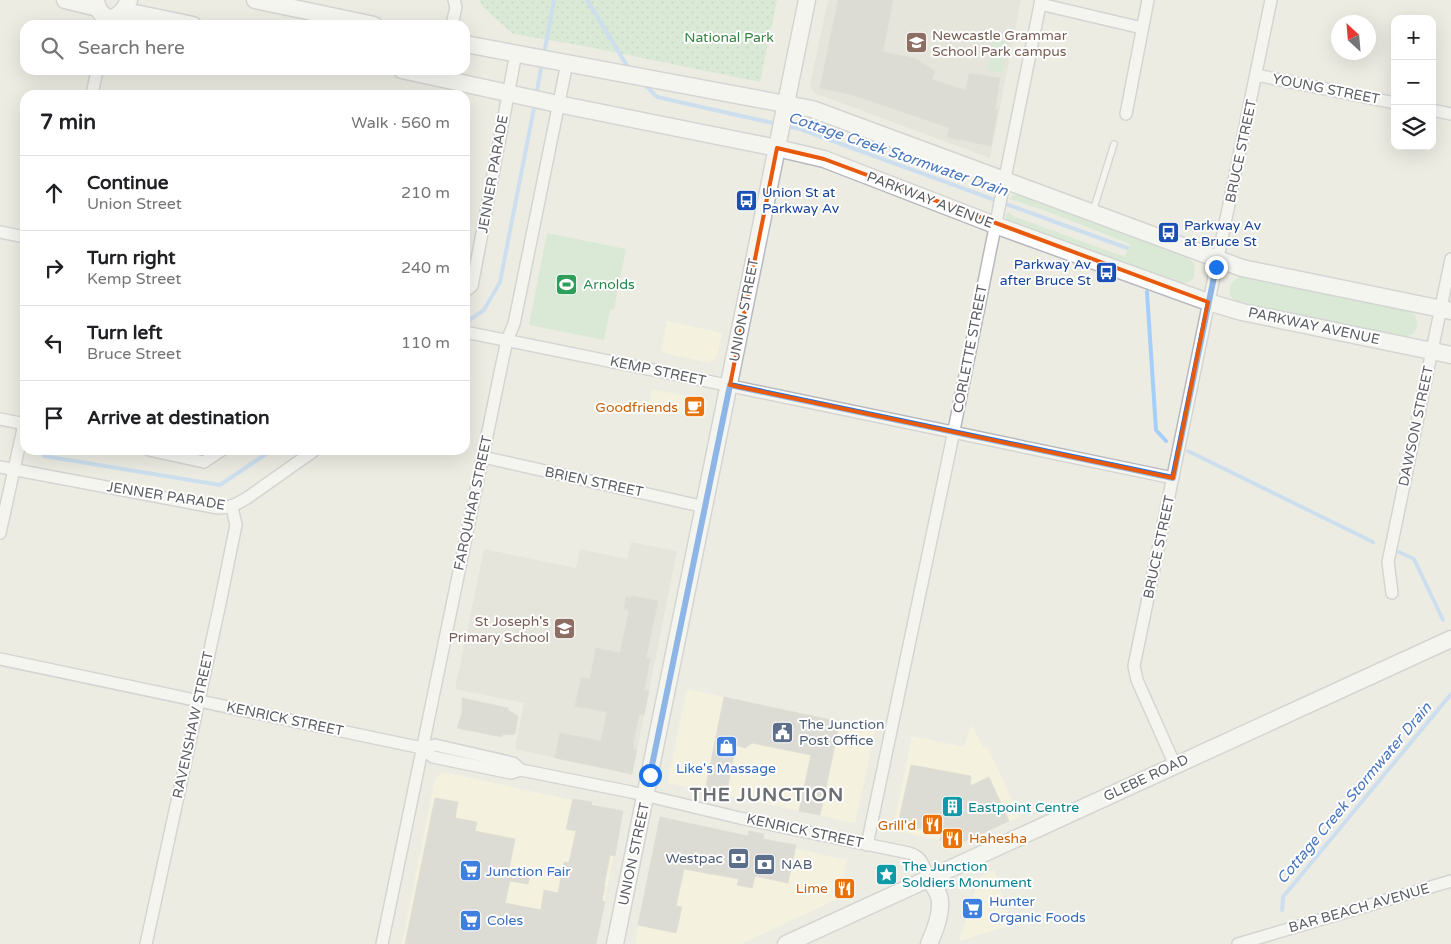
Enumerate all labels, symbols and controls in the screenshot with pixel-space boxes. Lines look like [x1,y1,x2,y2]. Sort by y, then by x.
north arrow [1331,15,1376,60]
map controls [1391,15,1436,150]
button: + [1391,15,1436,60]
search box [20,20,470,75]
place label: Newcastle Grammar School Park campus [932,27,1068,60]
park label: National Park [684,29,774,46]
school or university icon: Newcastle Grammar School Park campus [904,31,928,55]
icon: search [38,34,66,62]
text: Search here [78,37,185,59]
button: − [1391,60,1436,105]
street label: YOUNG STREET [1271,70,1382,108]
street label: BRUCE STREET [1222,97,1260,204]
button: layers [1391,105,1436,150]
water label: Cottage Creek Stormwater Drain [786,108,1011,200]
text: 7 min [40,110,96,135]
text: Walk · 560 m [351,113,450,133]
street label: JENNER PARADE [474,114,512,234]
street label: PARKWAY AVENUE [864,168,996,232]
text: Continue [87,172,169,194]
icon: ahead [40,179,68,207]
text: 210 m [401,183,450,203]
place label: Union St at Parkway Av [762,184,840,217]
bus stop icon: Union St at Parkway Av [734,188,758,212]
text: Union Street [87,194,182,214]
place label: Parkway Av at Bruce St [1184,217,1262,250]
bus stop icon: Parkway Av at Bruce St [1156,221,1180,245]
text: Turn right [87,247,175,269]
icon: right [40,254,68,282]
street label: UNION STREET [726,256,762,363]
place label: Parkway Av after Bruce St [1000,256,1092,289]
route end [1205,256,1228,279]
text: 240 m [401,258,450,278]
bus stop icon: Parkway Av after Bruce St [1095,260,1119,284]
text: Kemp Street [87,269,181,289]
sports icon: Arnolds [555,272,579,296]
place label: Arnolds [583,276,635,293]
street label: CORLETTE STREET [949,283,991,415]
street label: PARKWAY AVENUE [1247,304,1381,348]
text: Turn left [87,322,163,344]
icon: left [40,329,68,357]
text: 110 m [401,333,450,353]
text: Bruce Street [87,344,181,364]
street label: KEMP STREET [608,353,708,390]
street label: DAWSON STREET [1395,364,1437,488]
cafe icon: Goodfriends [682,395,706,419]
place label: Goodfriends [595,399,678,416]
icon: arrive [40,404,68,432]
text: Arrive at destination [87,407,270,429]
street label: FARQUHAR STREET [450,433,496,572]
street label: BRIEN STREET [543,463,645,501]
street label: JENNER PARADE [106,478,226,514]
street label: BRUCE STREET [1140,493,1178,600]
place label: St Joseph's Primary School [448,613,549,646]
school or university icon: St Joseph's Primary School [553,617,577,641]
street label: RAVENSHAW STREET [169,649,217,800]
street label: KENRICK STREET [225,698,346,740]
water label: Cottage Creek Stormwater Drain [1273,698,1436,887]
place label: The Junction Post Office [799,716,884,749]
public building icon: The Junction Post Office [771,720,795,744]
shop icon: Like's Massage [714,734,738,758]
street label: GLEBE ROAD [1101,751,1191,805]
place label: Like's Massage [676,760,776,777]
route start [639,764,662,787]
district label: THE JUNCTION [689,784,844,806]
building icon: Eastpoint Centre [940,795,964,819]
place label: Eastpoint Centre [968,799,1079,816]
street label: UNION STREET [615,800,653,907]
street label: KENRICK STREET [745,810,866,852]
restaurant icon: Grill'd [920,813,944,837]
place label: Grill'd [878,817,916,834]
restaurant icon: Hahesha [941,826,965,850]
place label: Hahesha [969,830,1027,847]
bank icon: Westpac [727,846,751,870]
place label: Westpac [665,850,723,867]
bank icon: NAB [753,852,777,876]
place label: NAB [781,856,812,873]
place label: The Junction Soldiers Monument [902,858,1033,891]
supermarket icon: Junction Fair [458,859,482,883]
place icon: The Junction Soldiers Monument [874,862,898,886]
place label: Junction Fair [486,863,571,880]
restaurant icon: Lime [832,876,856,900]
place label: Lime [796,880,828,897]
street label: BAR BEACH AVENUE [1287,880,1431,936]
place label: Hunter Organic Foods [989,893,1086,926]
supermarket icon: Hunter Organic Foods [961,897,985,921]
supermarket icon: Coles [459,908,483,932]
place label: Coles [487,912,523,929]

